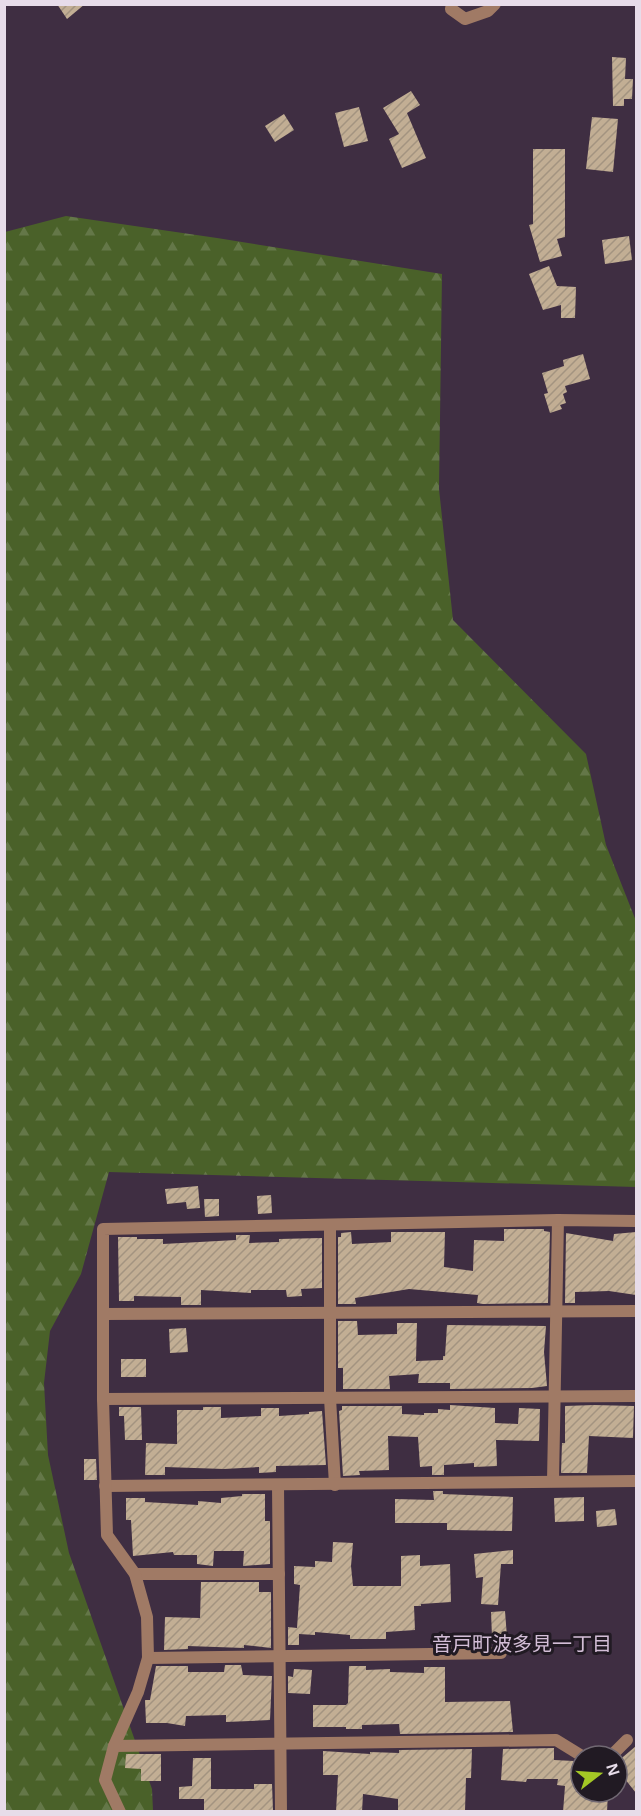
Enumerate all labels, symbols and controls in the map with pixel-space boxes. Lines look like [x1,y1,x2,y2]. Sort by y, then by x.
district label: 音戸町波多見一丁目 [432,1633,612,1655]
north arrow [569,1744,629,1804]
text: N [603,1762,623,1778]

